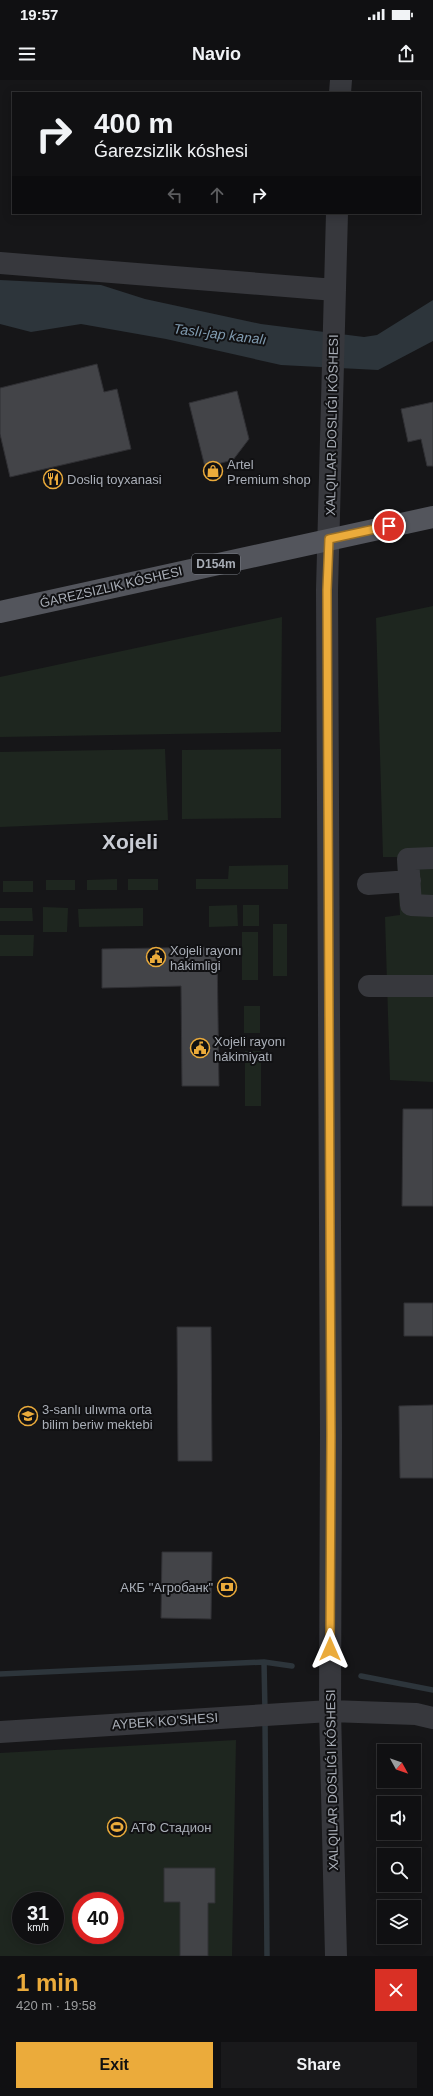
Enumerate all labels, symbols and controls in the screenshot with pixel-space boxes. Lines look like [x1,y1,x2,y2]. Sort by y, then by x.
text: 19:57 [20,6,58,23]
icon: menu [16,43,38,65]
icon: share [395,43,417,65]
text: Navio [192,44,241,64]
icon: right [28,108,80,160]
text: 400 m [94,108,173,139]
text: Ǵarezsizlik kóshesi [94,141,248,161]
icon: left [164,184,186,206]
icon: ahead [206,184,228,206]
icon: right [248,184,270,206]
water label: Taslı-jap kanalı [173,320,268,348]
street label: XALQILAR DOSLIǴI KÓSHESI [323,334,341,516]
place label: Artel Premium shop [227,457,311,487]
shop icon: Artel Premium shop [202,460,224,482]
restaurant icon: Dosliq toyxanasi [42,468,64,490]
place label: Dosliq toyxanasi [67,472,162,487]
pin [372,509,406,543]
icon: arrive [378,515,400,537]
road number: D154m [192,554,240,574]
street label: ǴAREZSIZLIK KÓSHESI [38,563,184,611]
district label: Xojeli [102,830,158,853]
place label: Xojeli rayonı hákimligi [170,943,242,973]
public building icon: Xojeli rayonı hákimligi [145,946,167,968]
place label: Xojeli rayonı hákimiyatı [214,1034,286,1064]
public building icon: Xojeli rayonı hákimiyatı [189,1037,211,1059]
place label: 3-sanlı ulıwma orta bilim beriw mektebi [42,1402,153,1432]
school or university icon: 3-sanlı ulıwma orta bilim beriw mektebi [17,1405,39,1427]
bank icon: АКБ "Агробанк" [216,1576,238,1598]
place label: АКБ "Агробанк" [120,1580,213,1595]
position arrow [309,1628,351,1670]
street label: XALQILAR DOSLIǴI KÓSHESI [323,1689,341,1871]
street label: AYBEK KO'SHESI [111,1710,219,1732]
north arrow [377,1744,421,1788]
map controls [377,1744,421,1944]
button: sound [377,1796,421,1840]
sports icon: АТФ Стадион [106,1816,128,1838]
place label: АТФ Стадион [131,1820,211,1835]
button: search [377,1848,421,1892]
speed limit sign: 40 [72,1892,124,1944]
button: layers [377,1900,421,1944]
text: 31 [27,1902,49,1924]
text: km/h [27,1922,49,1933]
text: 1 min [16,1969,79,1996]
button: close [375,1969,417,2011]
text: 420 m · 19:58 [16,1998,96,2013]
button: Exit [16,2042,213,2088]
button: Share [221,2042,417,2088]

